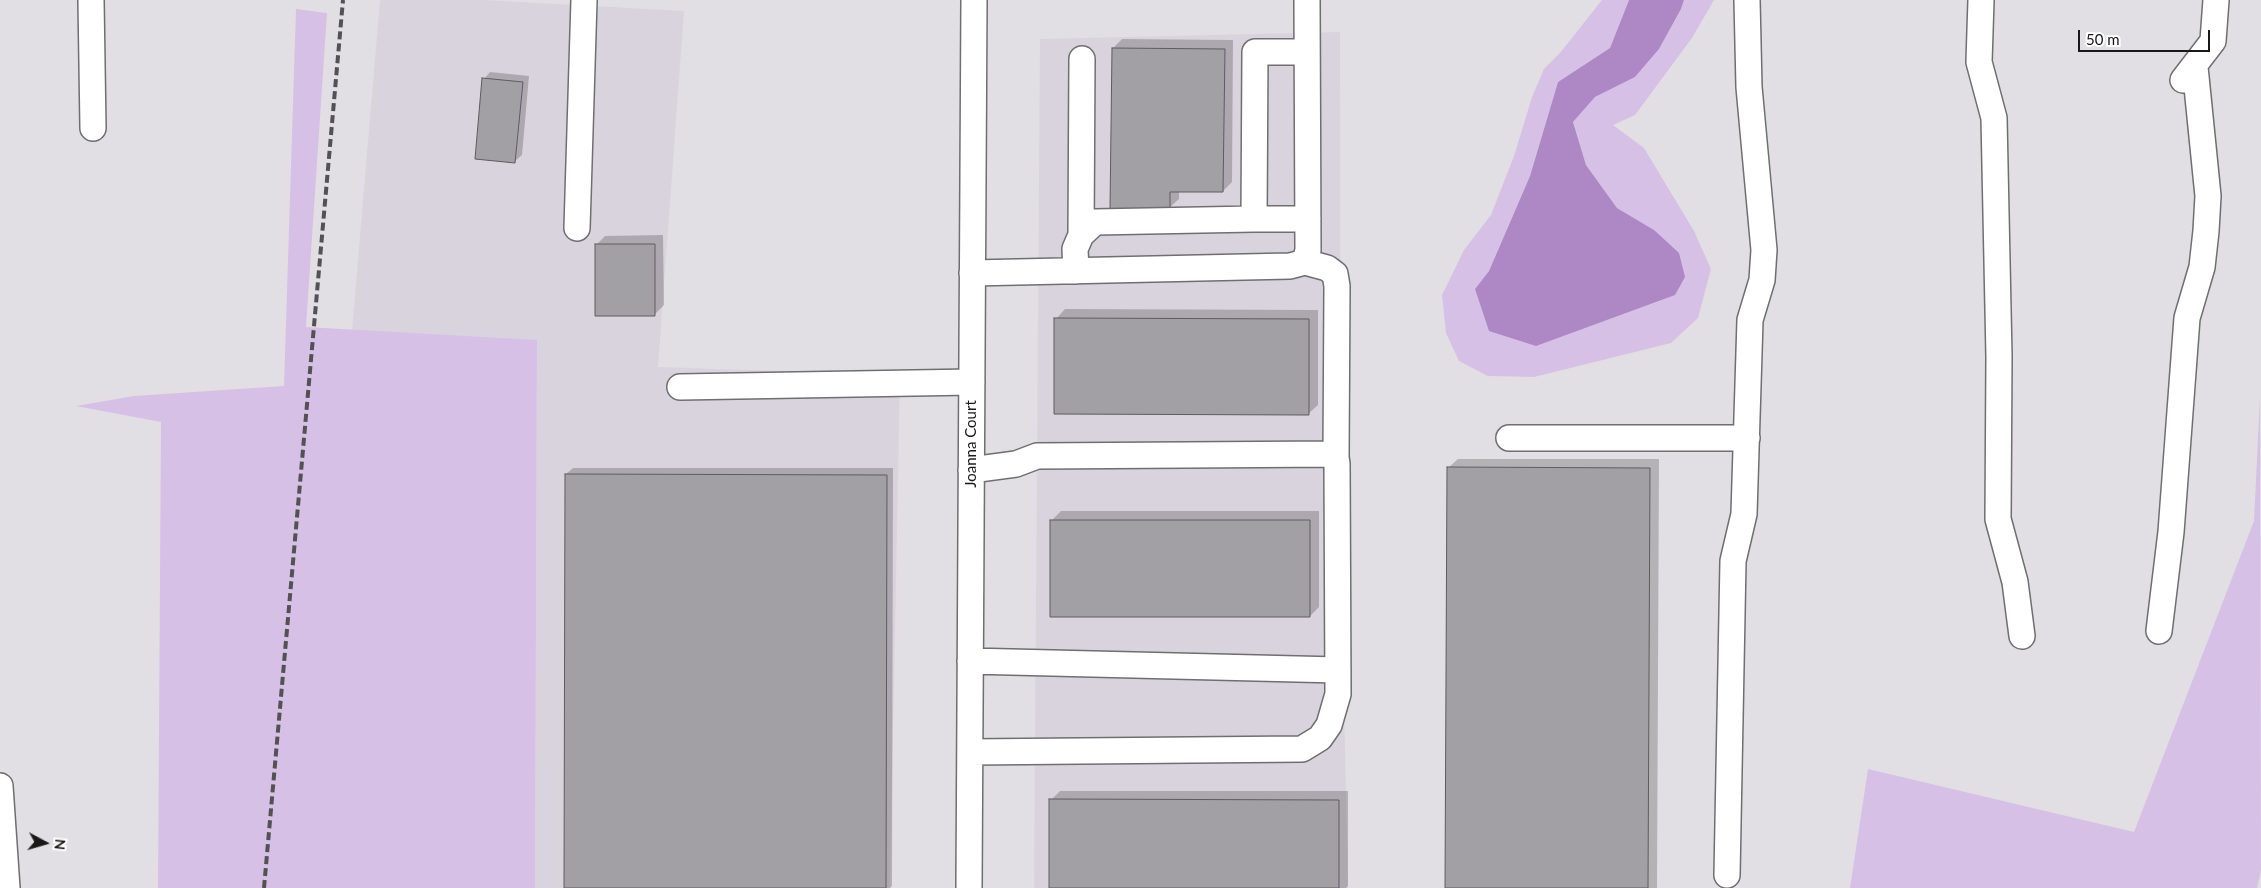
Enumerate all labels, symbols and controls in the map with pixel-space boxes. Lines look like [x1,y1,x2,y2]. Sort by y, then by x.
scale bar [2081,20,2214,52]
text: 50 m [2086,30,2120,48]
street label: Joanna Court [962,400,980,488]
north arrow [20,818,70,868]
text: N [51,838,69,851]

